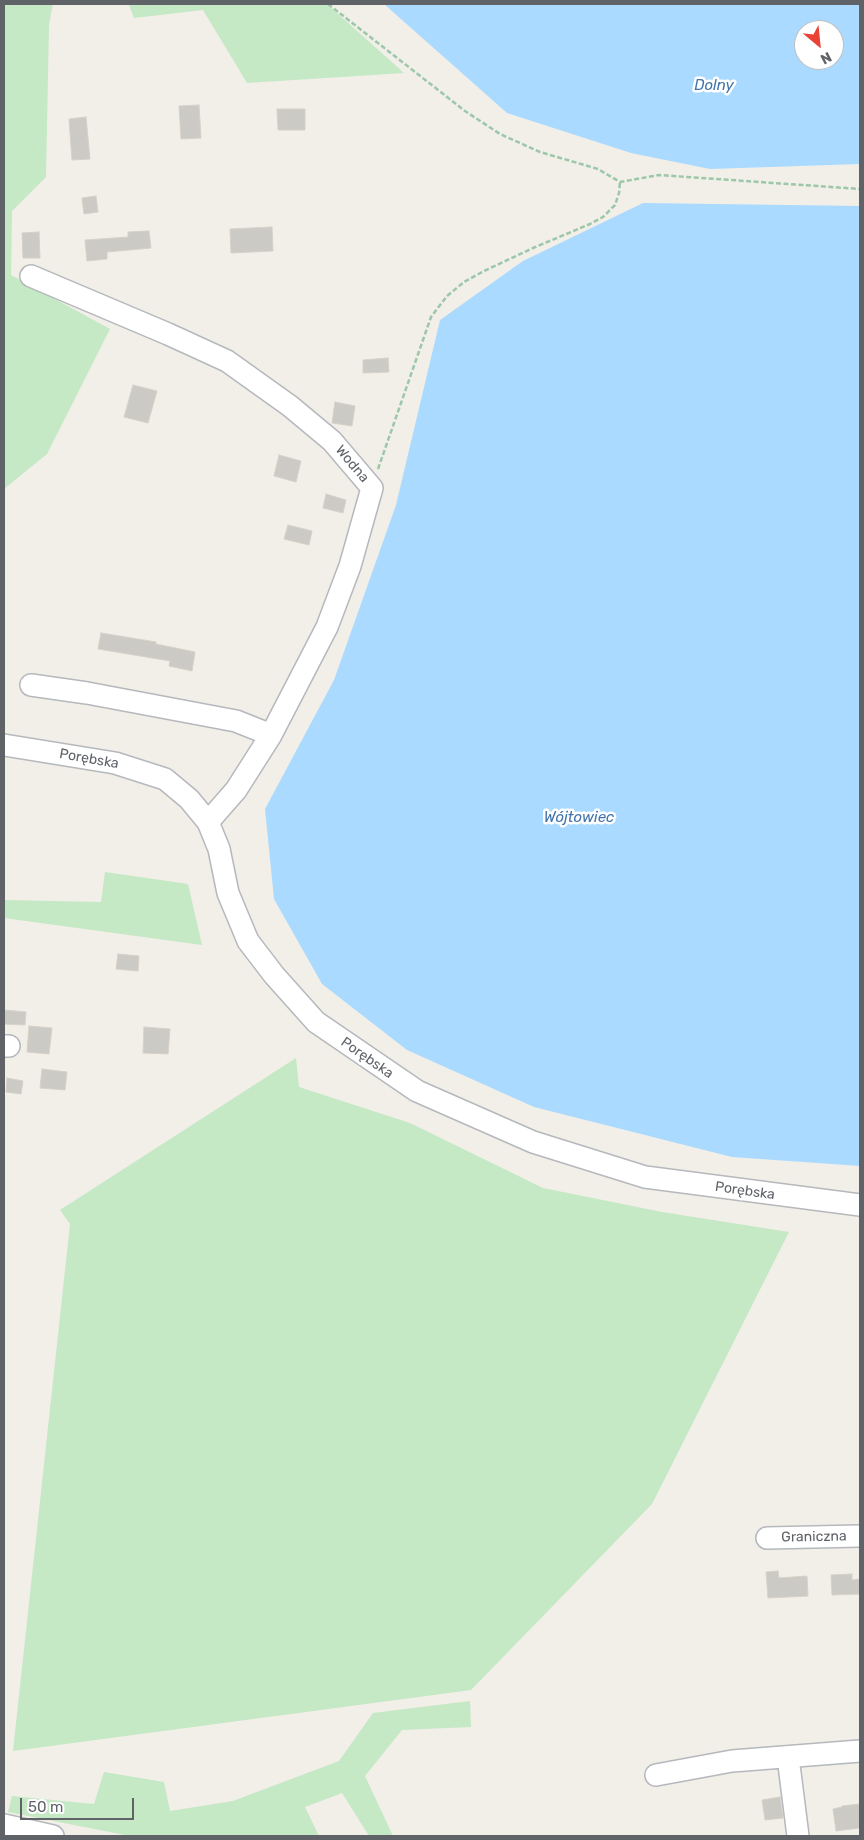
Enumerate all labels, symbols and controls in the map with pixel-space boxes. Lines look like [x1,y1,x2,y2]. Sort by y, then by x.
north arrow [794,20,844,70]
text: N [817,48,834,68]
water label: Dolny [694,77,734,95]
street label: Wodna [332,442,372,486]
street label: Porębska [58,745,120,773]
water label: Wójtowiec [544,809,614,827]
street label: Porębska [338,1034,396,1082]
street label: Porębska [714,1178,776,1204]
street label: Graniczna [781,1528,847,1546]
scale bar [22,1788,136,1820]
text: 50 m [28,1798,63,1816]

